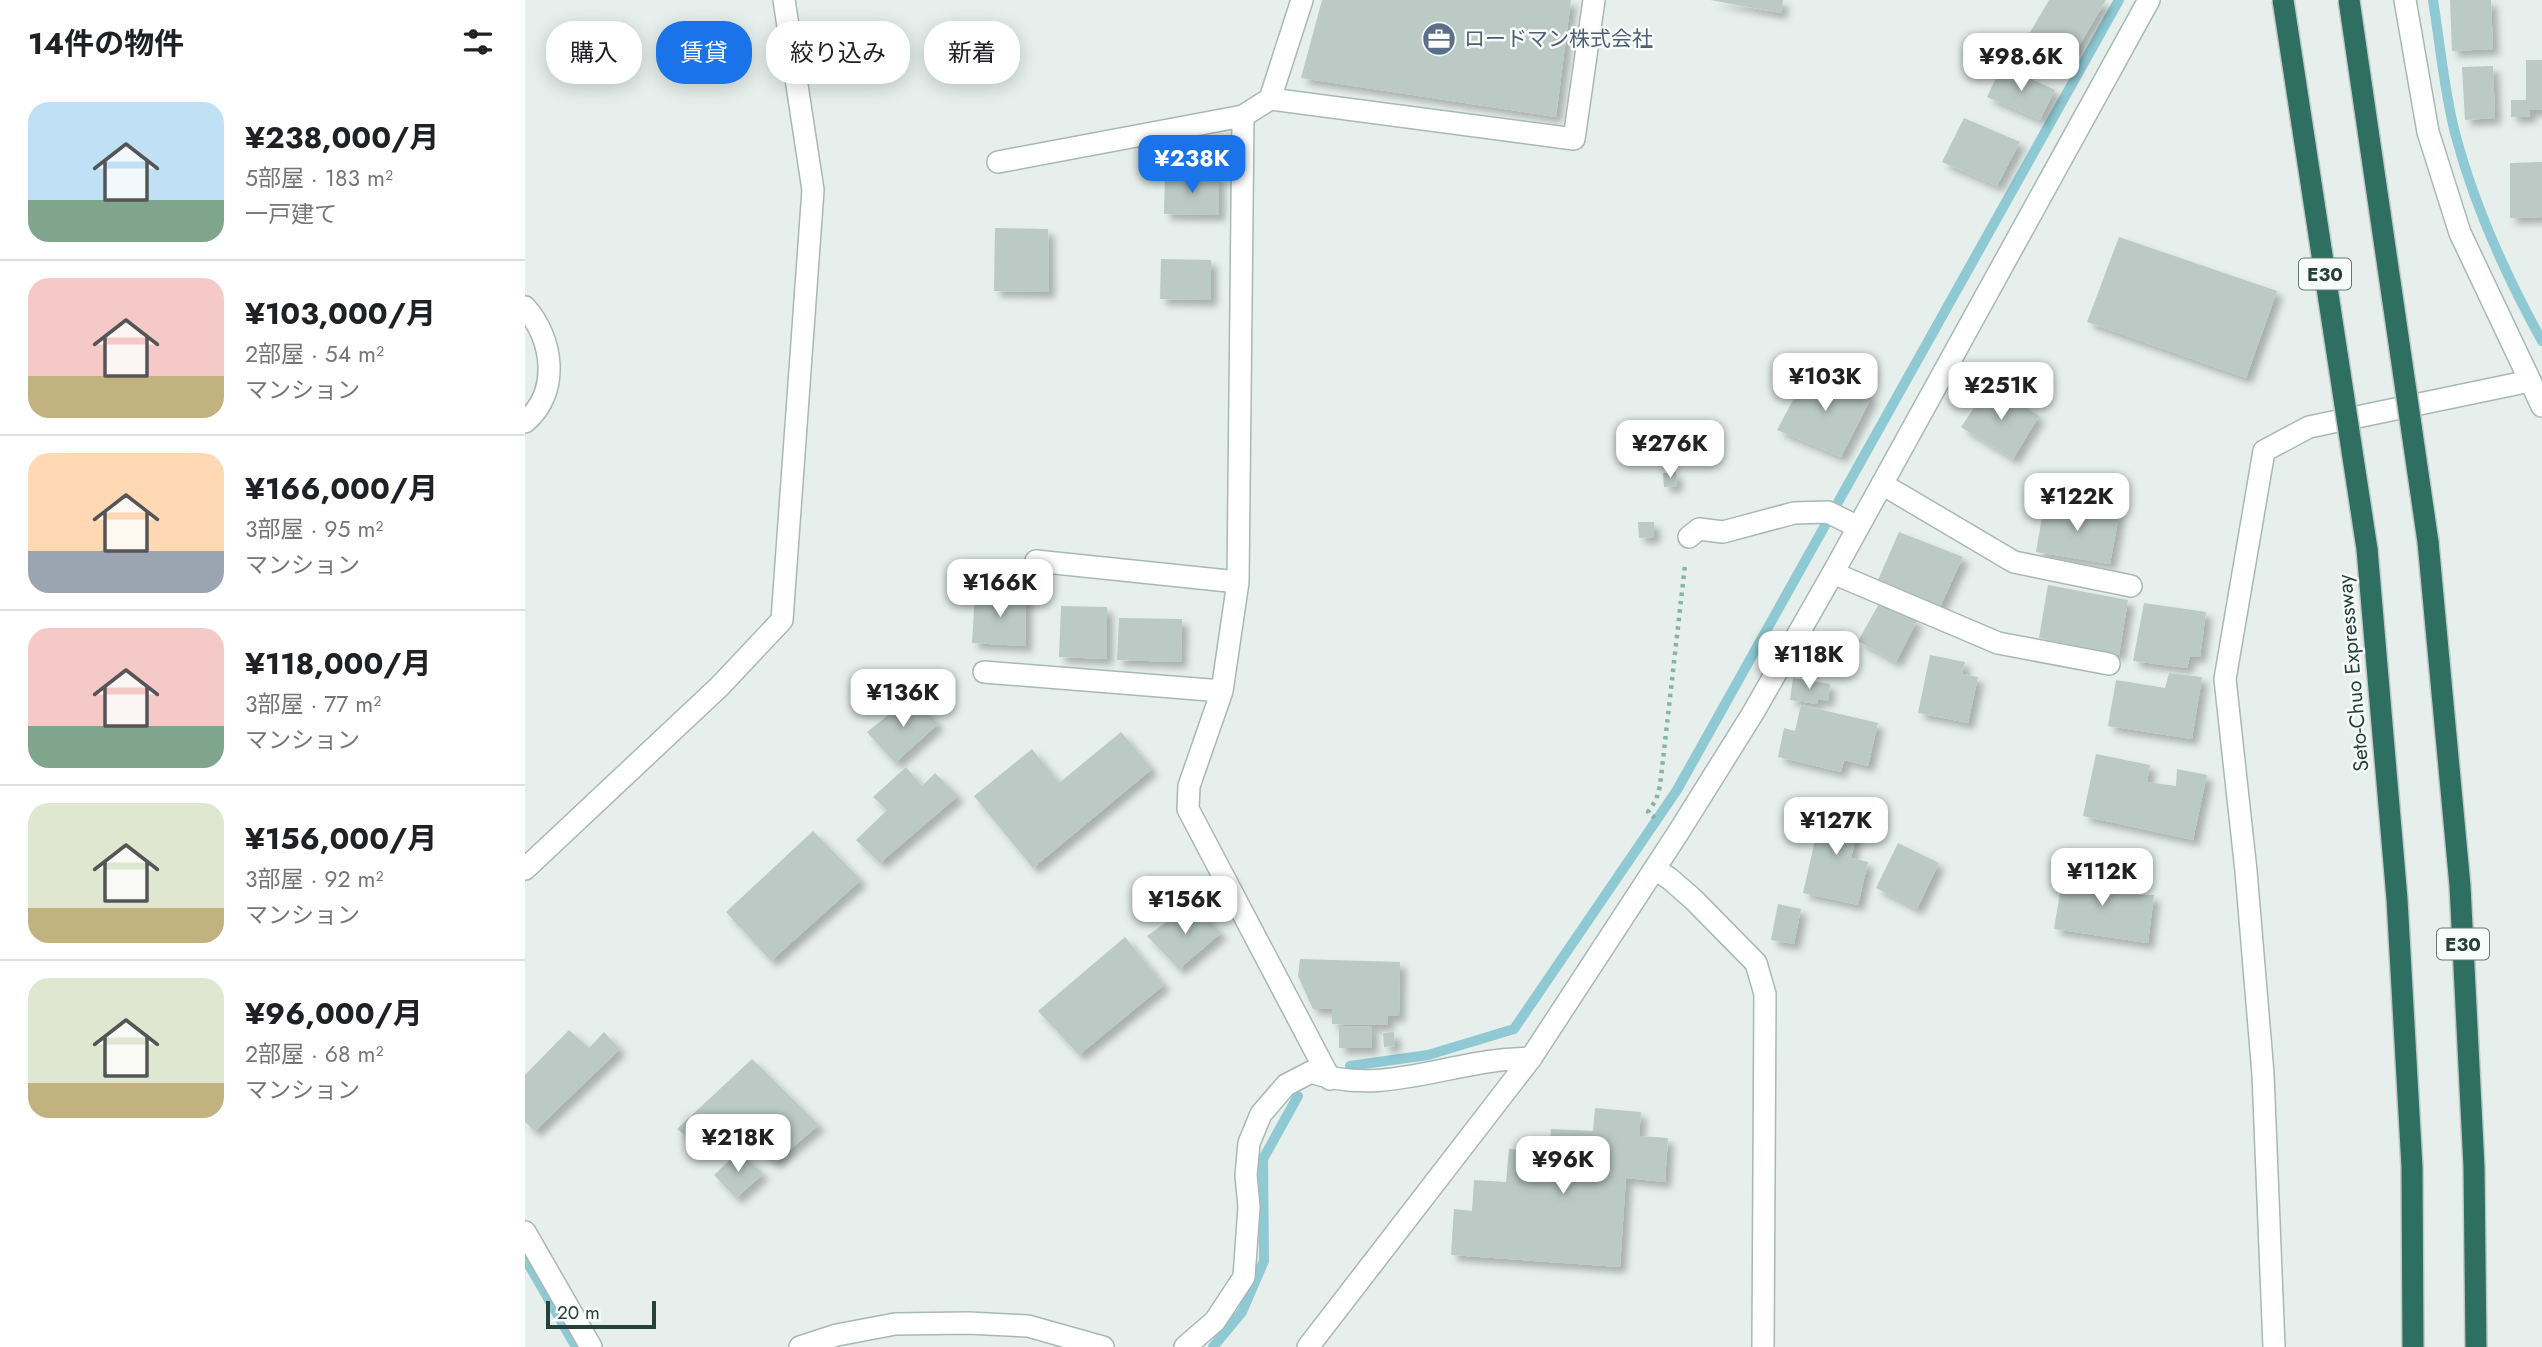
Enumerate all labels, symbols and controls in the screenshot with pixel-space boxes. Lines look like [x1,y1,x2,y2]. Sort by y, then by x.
office icon: ロードマン株式会社 [1420,20,1458,58]
chip: 購入 [546,21,642,84]
chip: 賃貸 [656,21,752,84]
chip: 絞り込み [766,21,910,84]
chip: 新着 [924,21,1020,84]
text: 14件の物件 [28,22,184,65]
icon: filters [459,23,497,61]
place label: ロードマン株式会社 [1464,24,1653,54]
pin: ¥98.6K [1964,34,2078,93]
text: ¥98.6K [1979,39,2063,73]
text: ¥238,000/月 [245,116,439,159]
icon: home [84,130,168,214]
pin: ¥238K [1143,136,1241,195]
text: ¥238K [1154,141,1230,175]
text: 5部屋 · 183 m² [245,161,393,195]
text: 一戸建て [245,197,337,231]
road number: E30 [2299,258,2351,290]
text: ¥103,000/月 [245,292,436,335]
icon: home [84,306,168,390]
text: 2部屋 · 54 m² [245,337,384,371]
pin: ¥103K [1776,354,1874,413]
text: ¥103K [1789,359,1861,393]
pin: ¥251K [1952,362,2050,422]
text: ¥251K [1964,368,2038,402]
text: マンション [245,373,360,407]
pin: ¥276K [1621,420,1719,480]
text: ¥276K [1632,426,1708,460]
text: ¥166,000/月 [245,467,438,510]
pin: ¥122K [2028,474,2126,533]
text: ¥122K [2040,479,2114,513]
icon: home [84,481,168,565]
text: 3部屋 · 95 m² [245,512,383,546]
text: マンション [245,548,360,582]
pin: ¥166K [951,560,1049,619]
text: ¥166K [963,565,1037,599]
street label: Seto-Chuo Expressway [2329,572,2377,773]
pin: ¥118K [1760,632,1858,691]
text: ¥118K [1774,637,1844,671]
text: ¥118,000/月 [245,642,432,685]
icon: home [84,656,168,740]
pin: ¥136K [854,670,952,729]
text: ¥136K [867,675,939,709]
text: 3部屋 · 77 m² [245,687,381,721]
text: マンション [245,723,360,757]
pin: ¥127K [1787,798,1885,857]
text: ¥127K [1800,803,1872,837]
text: ¥156,000/月 [245,817,437,860]
icon: home [84,831,168,915]
pin: ¥112K [2053,848,2151,908]
text: ¥112K [2067,854,2137,888]
text: 3部屋 · 92 m² [245,862,383,896]
pin: ¥156K [1136,876,1234,936]
text: ¥156K [1148,882,1222,916]
text: マンション [245,898,360,932]
road number: E30 [2437,928,2489,960]
text: ¥96,000/月 [245,992,423,1035]
icon: home [84,1006,168,1090]
text: 2部屋 · 68 m² [245,1037,383,1071]
text: マンション [245,1073,360,1107]
pin: ¥218K [689,1114,787,1174]
text: ¥218K [702,1120,774,1154]
pin: ¥96K [1522,1136,1604,1196]
text: ¥96K [1532,1142,1594,1176]
scale bar [546,1298,656,1330]
text: 20 m [557,1299,600,1326]

